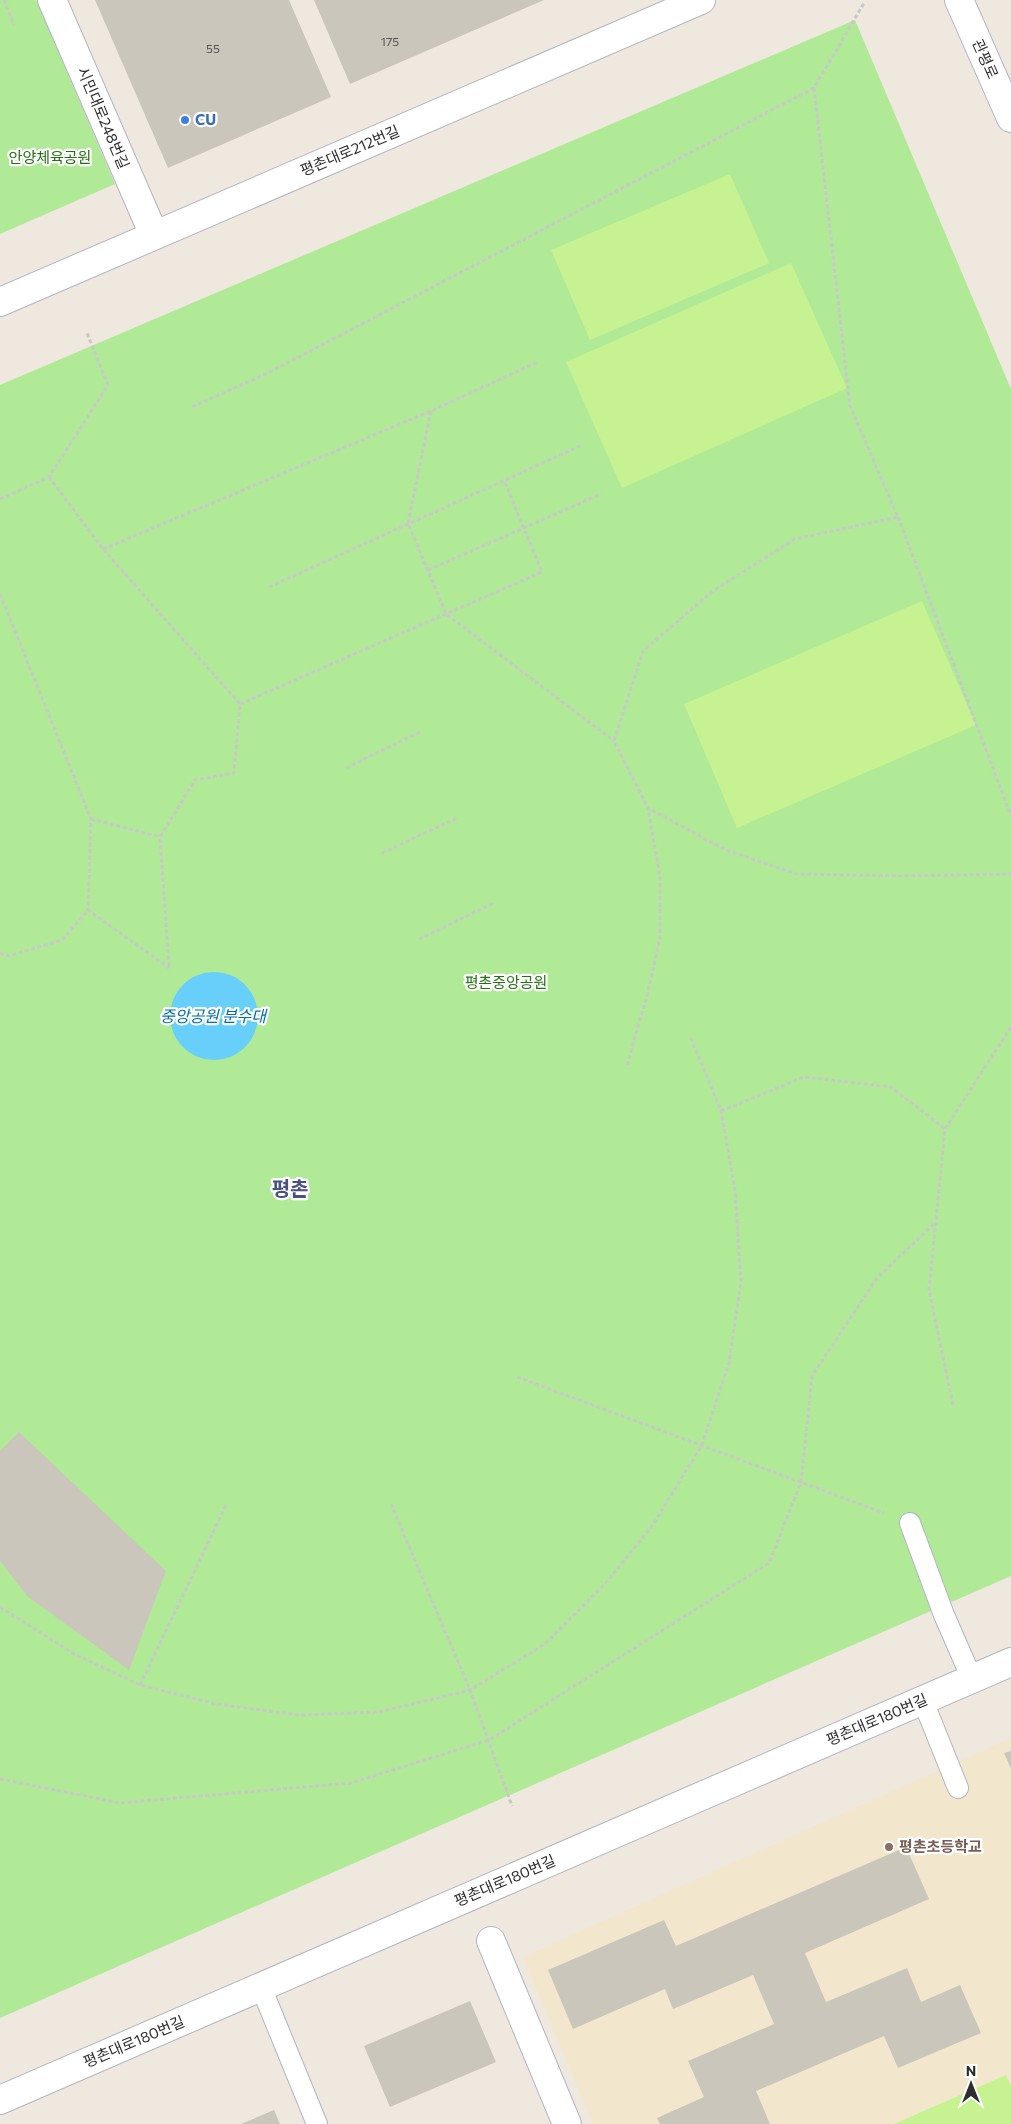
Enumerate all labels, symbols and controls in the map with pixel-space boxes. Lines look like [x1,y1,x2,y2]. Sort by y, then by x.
house number: 175 [381,34,399,48]
street label: 관평로 [969,36,1003,81]
house number: 55 [206,41,220,55]
street label: 시민대로248번길 [74,64,133,171]
place label: CU [195,110,216,128]
marker: CU [179,114,191,126]
street label: 평촌대로212번길 [297,121,402,179]
park label: 안양체육공원 [9,148,91,166]
park label: 평촌중앙공원 [465,973,547,991]
water label: 중앙공원 분수대 [160,1006,268,1025]
district label: 평촌 [272,1176,308,1200]
street label: 평촌대로180번길 [823,1690,930,1748]
place label: 평촌초등학교 [899,1837,982,1855]
marker: 평촌초등학교 [883,1841,895,1853]
street label: 평촌대로180번길 [451,1851,558,1909]
street label: 평촌대로180번길 [80,2012,187,2070]
north arrow [946,2059,996,2109]
text: N [966,2062,976,2079]

